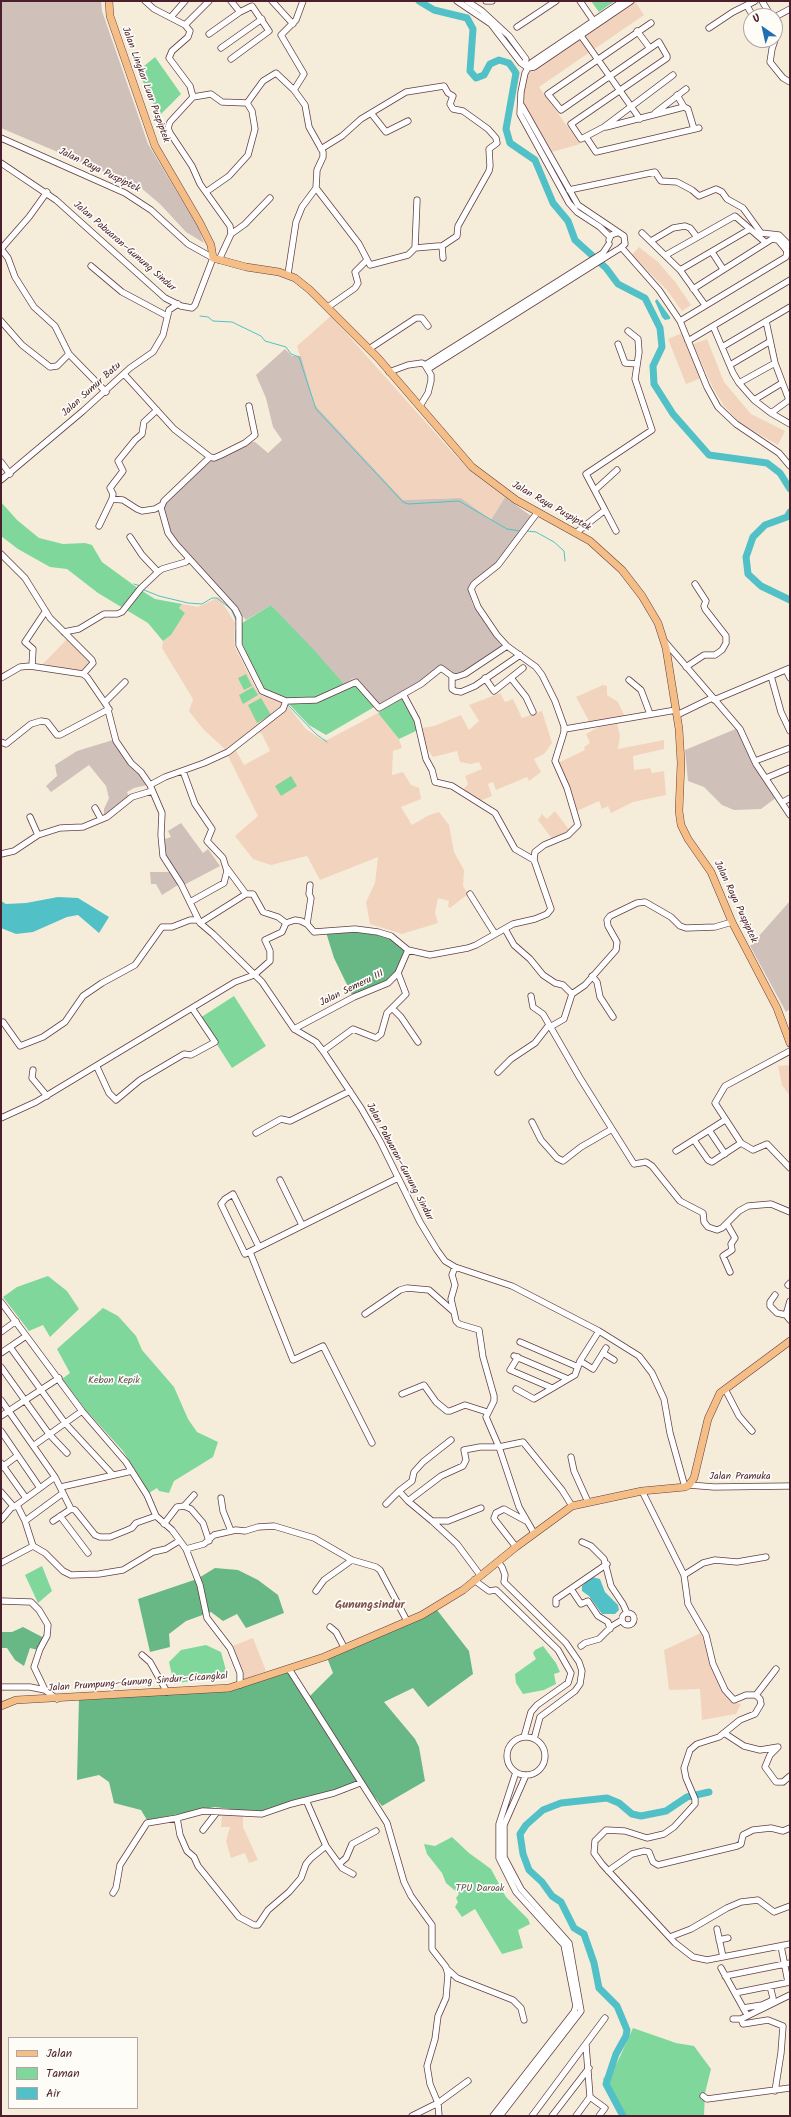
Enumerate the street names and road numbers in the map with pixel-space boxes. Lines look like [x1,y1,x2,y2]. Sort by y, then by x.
street label: Jalan Lingkar Luar Puspiptek [118,26,172,144]
street label: Jalan Raya Puspiptek [56,146,142,196]
street label: Jalan Pabuaran–Gunung Sindur [70,199,178,295]
street label: Jalan Sumur Batu [60,360,124,420]
street label: Jalan Raya Puspiptek [509,479,593,535]
street label: Jalan Raya Puspiptek [711,859,759,945]
street label: Jalan Semeru III [318,968,386,1010]
street label: Jalan Pabuaran–Gunung Sindur [363,1101,435,1223]
street label: Jalan Pramuka [709,1471,771,1483]
street label: Jalan Prumpung–Gunung Sindur–Cicangkal [48,1671,228,1695]

